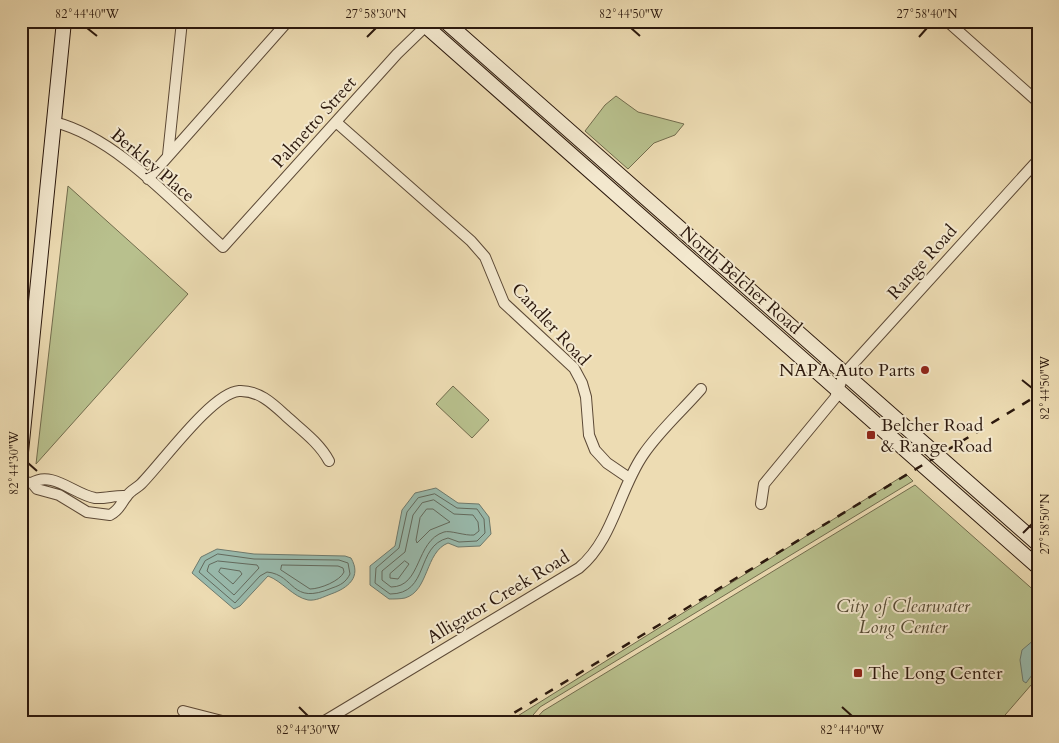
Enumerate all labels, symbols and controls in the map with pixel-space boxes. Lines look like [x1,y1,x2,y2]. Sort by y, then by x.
text: 82°44'40"W [55,6,120,22]
text: 27°58'30"N [346,6,407,22]
text: 82°44'50"W [599,6,664,22]
text: 27°58'40"N [897,6,958,22]
street label: Palmetto Street [266,71,363,174]
street label: Berkley Place [105,123,200,208]
street label: Range Road [882,219,963,305]
street label: North Belcher Road [674,220,807,341]
street label: Candler Road [506,277,596,372]
text: 82°44'50"W [1037,355,1053,420]
place label: NAPA Auto Parts [779,358,915,383]
marker: NAPA Auto Parts [919,364,931,376]
place label: Belcher Road & Range Road [881,413,993,459]
marker: Belcher Road & Range Road [865,429,877,441]
text: 82°44'30"W [6,430,22,495]
text: 27°58'50"N [1037,493,1053,554]
street label: Alligator Creek Road [422,545,575,650]
park label: City of Clearwater Long Center [836,594,971,640]
place label: The Long Center [868,661,1003,686]
marker: The Long Center [852,667,864,679]
text: 82°44'30"W [276,722,341,738]
text: 82°44'40"W [820,722,885,738]

